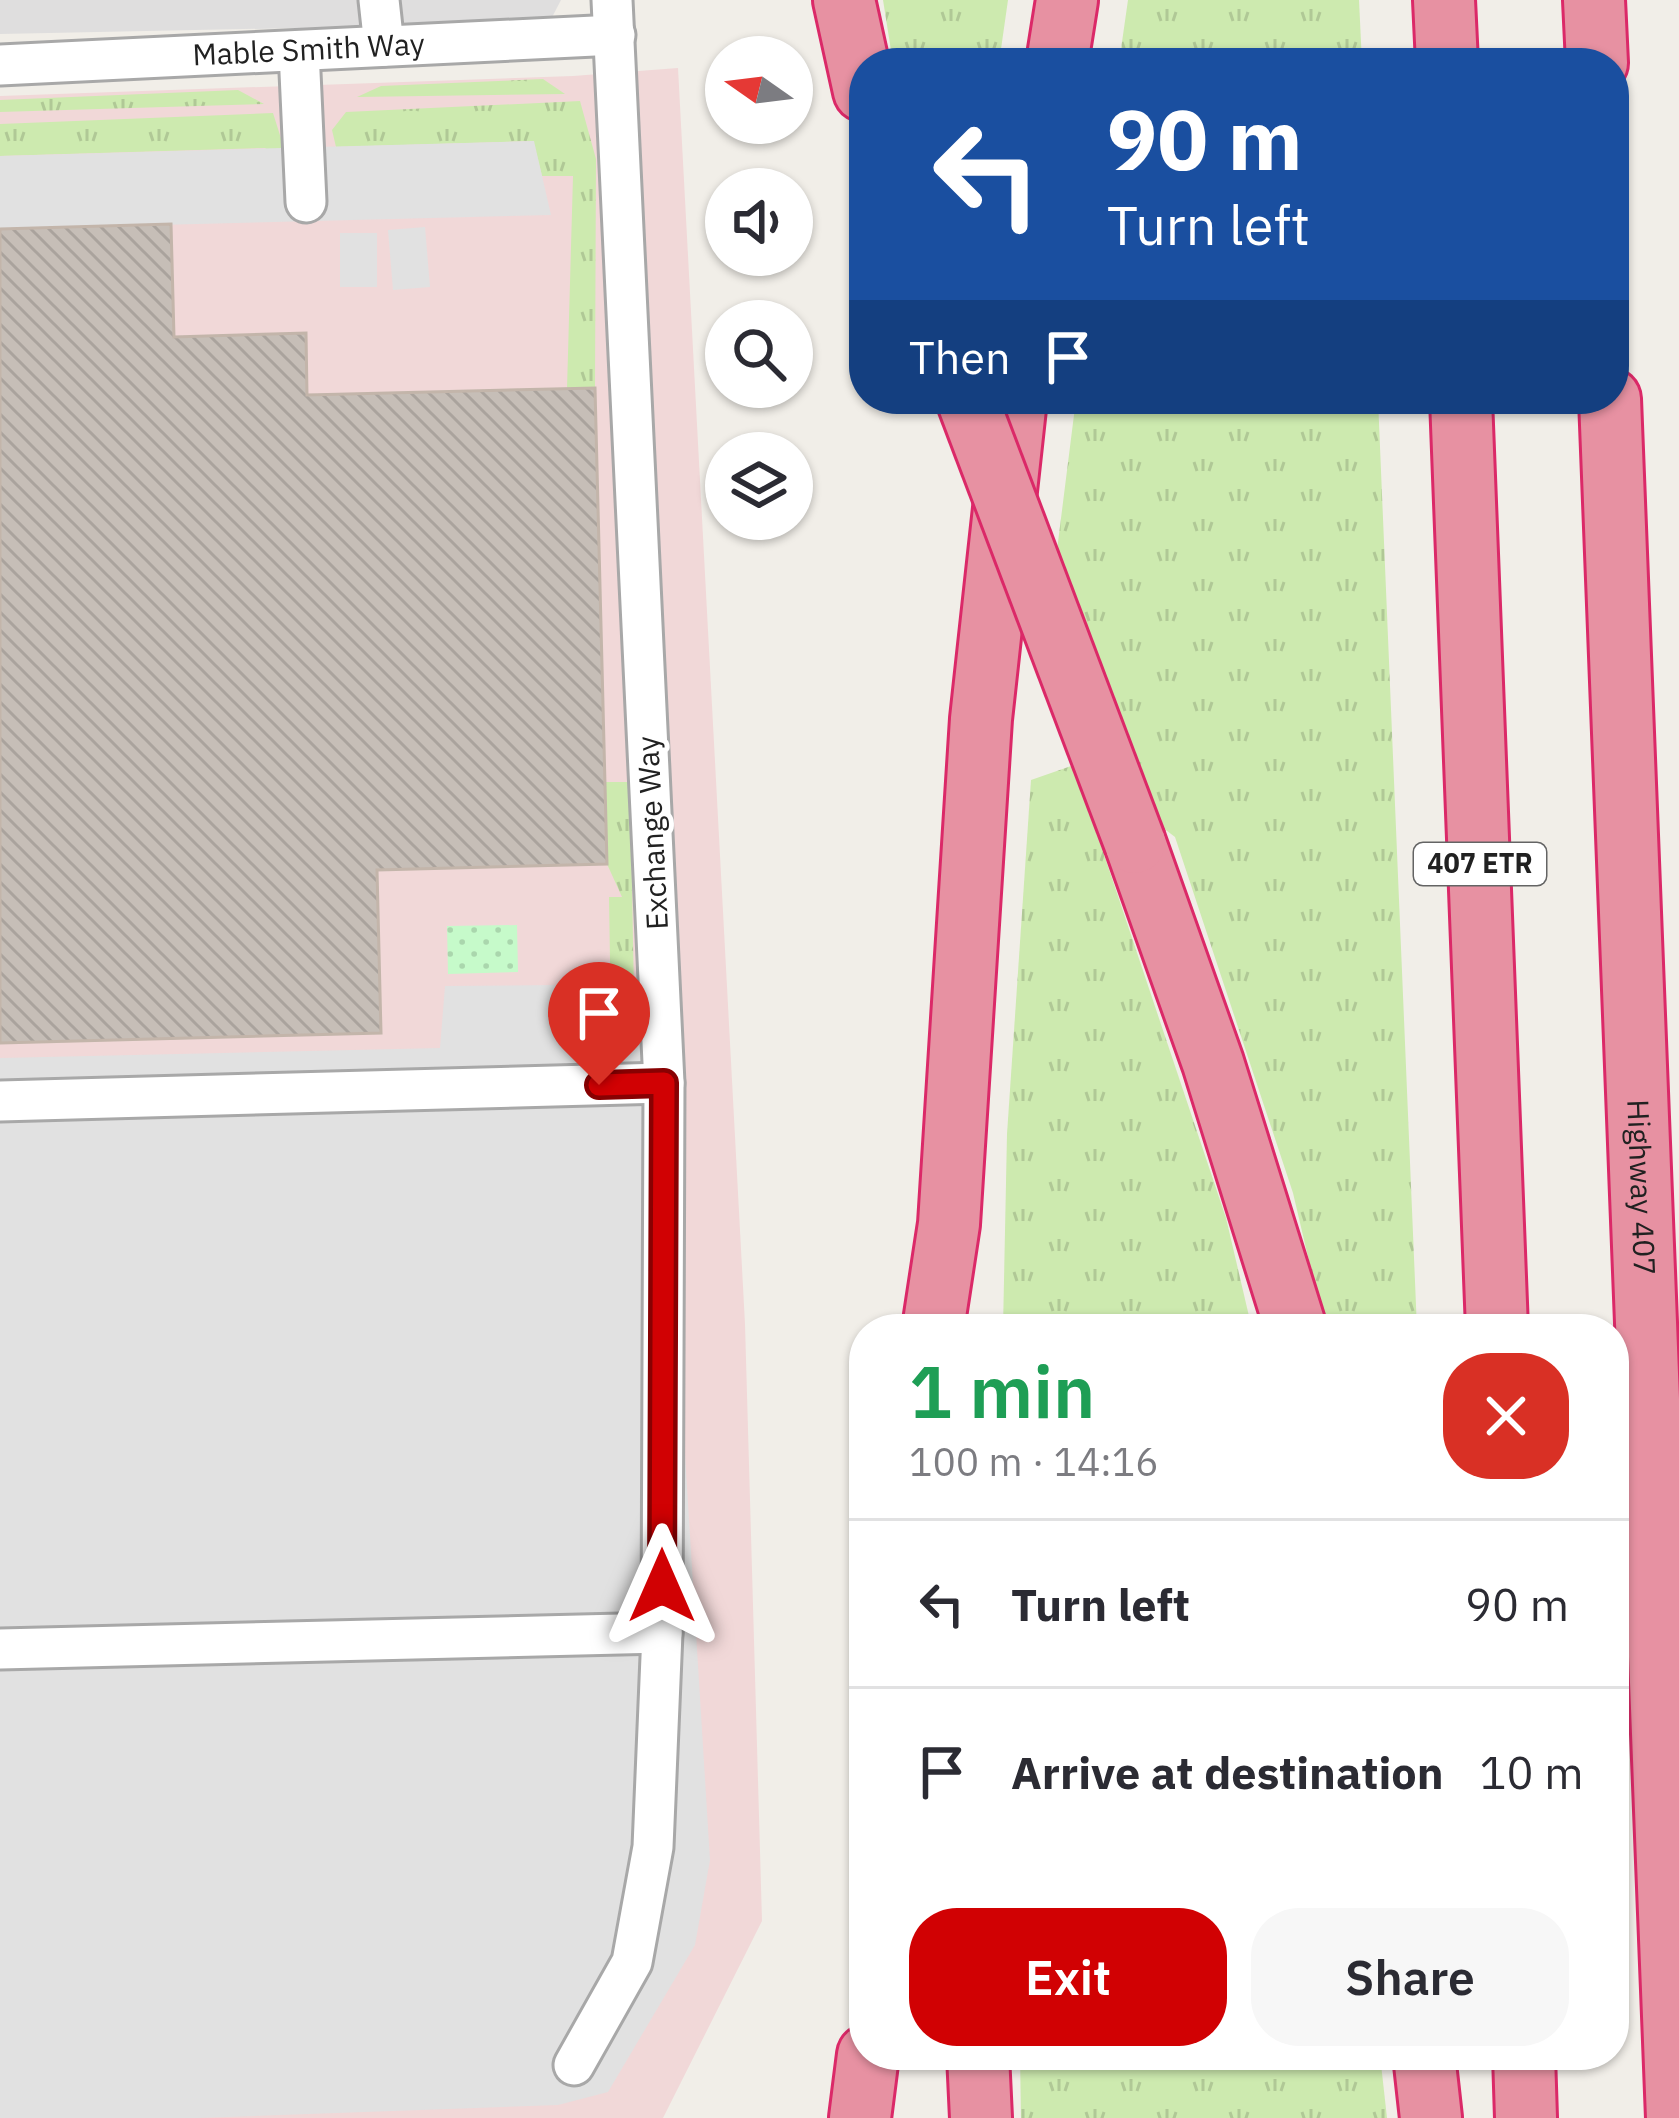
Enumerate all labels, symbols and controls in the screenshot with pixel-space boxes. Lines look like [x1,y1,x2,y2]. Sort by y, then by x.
street label: Mable Smith Way [191,23,426,74]
north arrow [705,36,813,144]
map controls [705,36,813,540]
text: 90 m [1107,84,1303,193]
icon: left [909,96,1065,252]
button: sound [705,168,813,276]
text: Turn left [1107,190,1310,260]
button: search [705,300,813,408]
icon: arrive [1035,324,1101,390]
text: Then [909,328,1011,386]
button: layers [705,432,813,540]
street label: Exchange Way [627,735,676,931]
road number: 407 ETR [1414,843,1546,885]
pin [548,962,650,1085]
icon: arrive [566,980,632,1046]
street label: Highway 407 [1619,1099,1665,1276]
text: 1 min [909,1344,1095,1438]
button: close [1443,1353,1569,1479]
text: 100 m · 14:16 [909,1436,1159,1487]
position arrow [599,1523,725,1649]
icon: left [909,1571,975,1637]
text: Turn left [1011,1575,1190,1633]
text: 90 m [1465,1575,1569,1633]
icon: arrive [909,1739,975,1805]
text: Arrive at destination [1011,1743,1444,1801]
text: 10 m [1480,1743,1583,1801]
button: Exit [909,1908,1227,2046]
button: Share [1251,1908,1569,2046]

